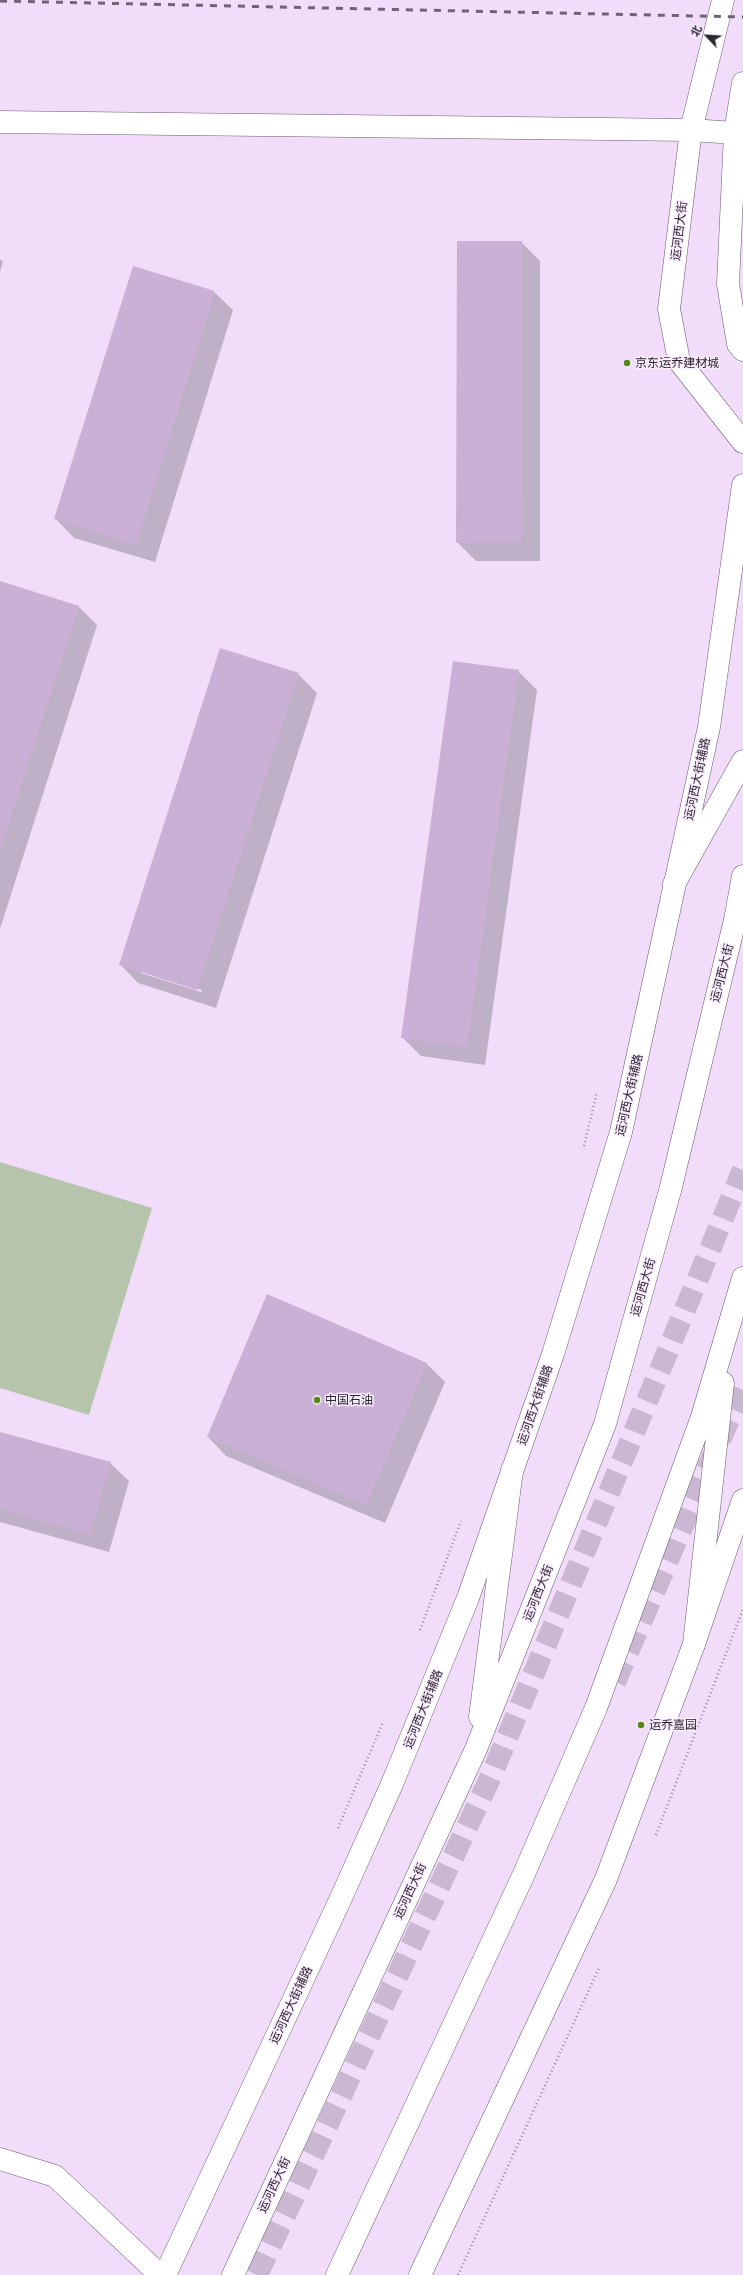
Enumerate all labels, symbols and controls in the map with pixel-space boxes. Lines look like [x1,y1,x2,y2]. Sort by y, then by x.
north arrow [687,16,727,56]
text: 北 [687,23,704,38]
street label: 运河西大街 [668,200,690,262]
place label: 京东运乔建材城 [635,356,719,370]
marker: 京东运乔建材城 [622,358,632,368]
street label: 运河西大街辅路 [681,736,713,822]
street label: 运河西大街 [708,942,736,1004]
street label: 运河西大街辅路 [613,1052,645,1138]
street label: 运河西大街 [628,1256,658,1318]
street label: 运河西大街辅路 [515,1363,555,1447]
place label: 中国石油 [325,1393,373,1407]
marker: 中国石油 [312,1395,322,1405]
street label: 运河西大街 [520,1562,556,1624]
street label: 运河西大街辅路 [401,1667,445,1751]
place label: 运乔嘉园 [649,1718,697,1732]
marker: 运乔嘉园 [636,1720,646,1730]
street label: 运河西大街 [391,1861,429,1921]
street label: 运河西大街辅路 [267,1964,315,2046]
street label: 运河西大街 [255,2155,293,2215]

